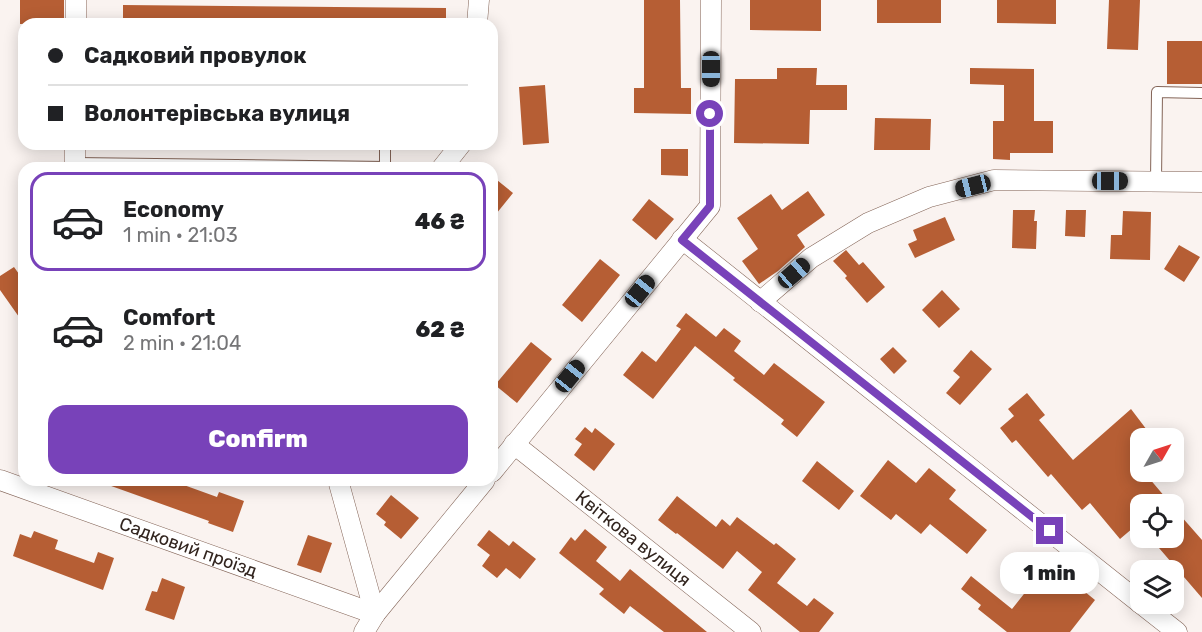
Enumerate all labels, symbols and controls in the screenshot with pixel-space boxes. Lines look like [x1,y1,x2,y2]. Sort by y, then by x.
text: Садковий провулок [84,42,307,69]
car [702,51,720,87]
text: Волонтерівська вулиця [84,100,350,127]
route start [696,100,723,127]
car [1092,172,1128,190]
car [953,173,993,199]
icon: car [51,195,105,249]
text: Economy [123,196,224,223]
text: 46 ₴ [415,208,465,235]
text: 1 min · 21:03 [123,223,238,247]
car [775,254,813,292]
car [622,271,658,311]
icon: car [51,303,105,357]
text: Comfort [123,304,215,331]
text: 62 ₴ [416,316,465,343]
text: 2 min · 21:04 [123,331,241,355]
car [552,356,588,396]
button: Confirm [48,405,468,474]
north arrow [1130,428,1184,482]
map controls [1130,428,1184,614]
street label: Квіткова вулиця [571,486,695,591]
button: locate [1130,494,1184,548]
street label: Садковий проїзд [116,513,260,582]
route end [1036,517,1063,544]
callout: 1 min [1000,552,1100,594]
button: layers [1130,560,1184,614]
text: 1 min [1023,561,1076,585]

